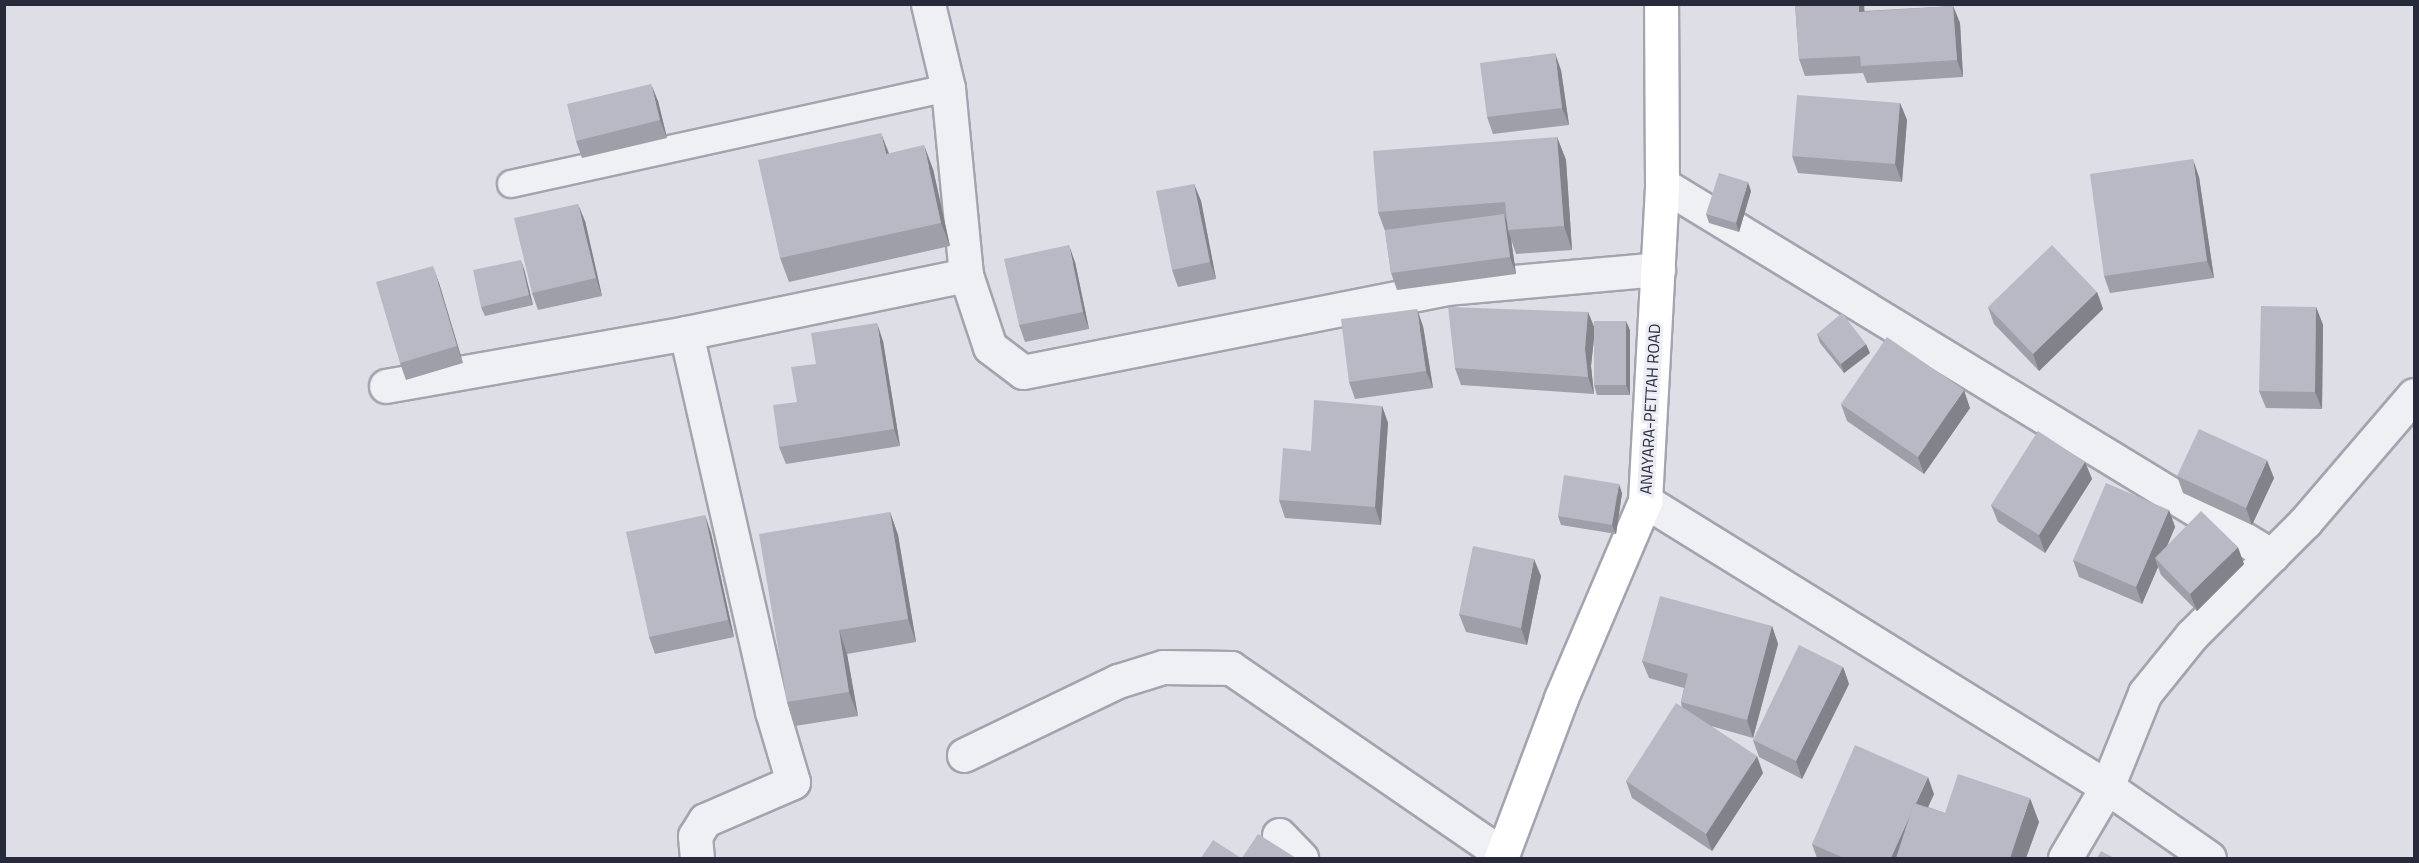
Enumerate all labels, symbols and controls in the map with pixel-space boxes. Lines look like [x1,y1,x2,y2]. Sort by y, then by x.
street label: ANAYARA-PETTAH ROAD [1636,323,1664,495]

